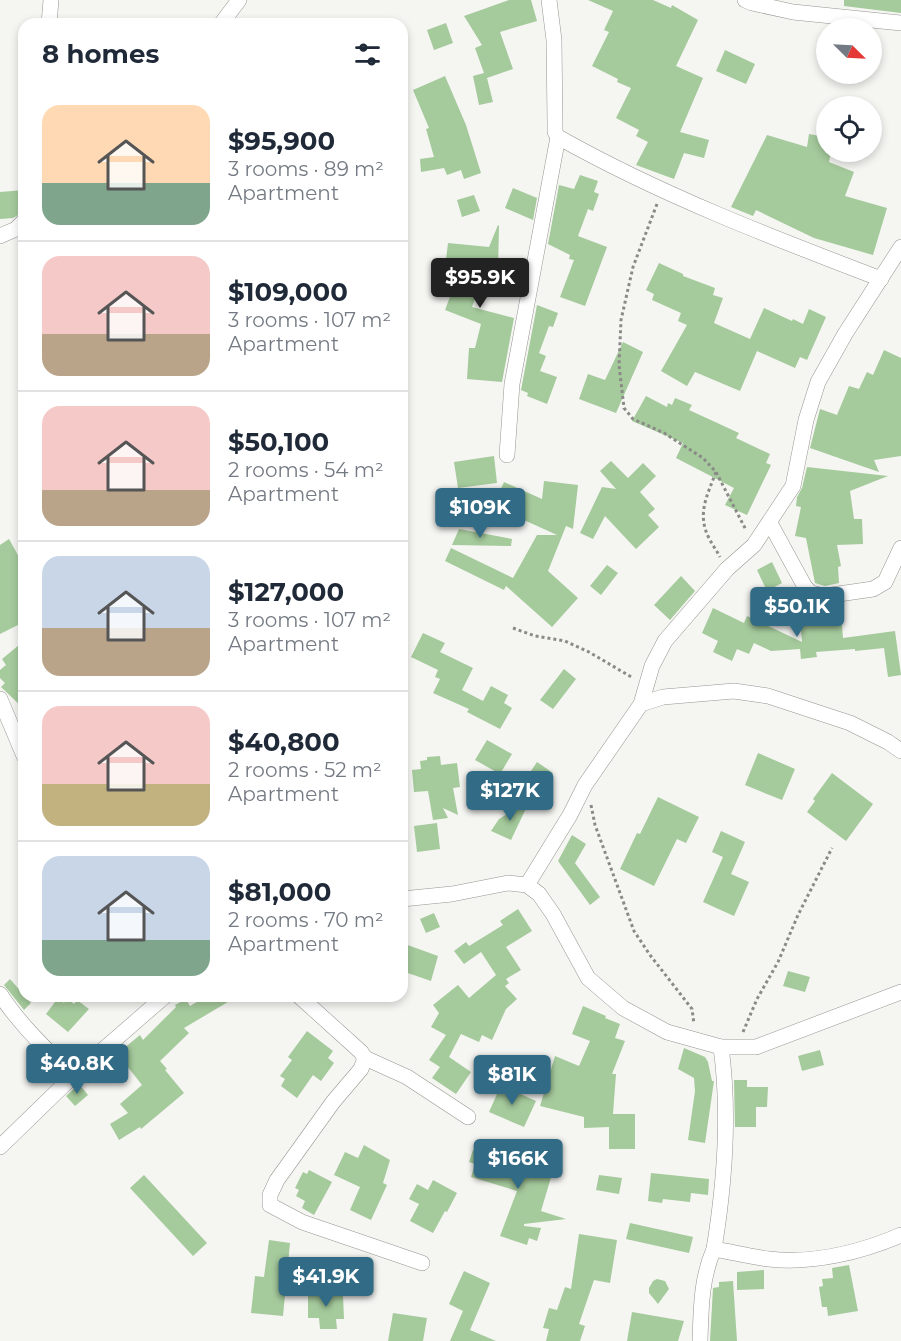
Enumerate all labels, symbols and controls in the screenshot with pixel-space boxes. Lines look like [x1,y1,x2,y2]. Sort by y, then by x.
north arrow [816,18,882,84]
map controls [816,18,882,162]
text: 8 homes [42,38,159,70]
icon: filters [351,38,384,71]
button: locate [816,96,882,162]
text: $95,900 [228,125,335,157]
icon: home [90,129,162,201]
text: 3 rooms · 89 m² [228,157,384,181]
text: Apartment [228,181,339,205]
pin: $95.9K [431,258,529,309]
text: $95.9K [445,265,515,289]
text: $109,000 [228,276,348,308]
icon: home [90,280,162,352]
text: 3 rooms · 107 m² [228,308,391,332]
text: Apartment [228,332,339,356]
text: $50,100 [228,426,329,458]
icon: home [90,430,162,502]
text: 2 rooms · 54 m² [228,458,384,482]
text: Apartment [228,482,339,506]
pin: $109K [438,488,522,539]
text: $109K [449,495,511,519]
text: $127,000 [228,576,344,608]
icon: home [90,580,162,652]
pin: $50.1K [748,587,846,638]
text: $50.1K [764,594,830,618]
text: 3 rooms · 107 m² [228,608,391,632]
text: Apartment [228,632,339,656]
text: $40,800 [228,726,340,758]
icon: home [90,730,162,802]
text: 2 rooms · 52 m² [228,758,382,782]
pin: $127K [468,771,552,822]
text: $127K [480,778,540,802]
text: Apartment [228,782,339,806]
text: $81,000 [228,876,331,908]
icon: home [90,880,162,952]
text: 2 rooms · 70 m² [228,908,384,932]
text: Apartment [228,932,339,956]
pin: $40.8K [28,1044,126,1095]
text: $40.8K [40,1051,114,1075]
pin: $81K [476,1055,548,1106]
text: $81K [488,1062,536,1086]
pin: $166K [476,1139,560,1190]
text: $166K [488,1146,548,1170]
pin: $41.9K [277,1257,375,1308]
text: $41.9K [293,1264,359,1288]

